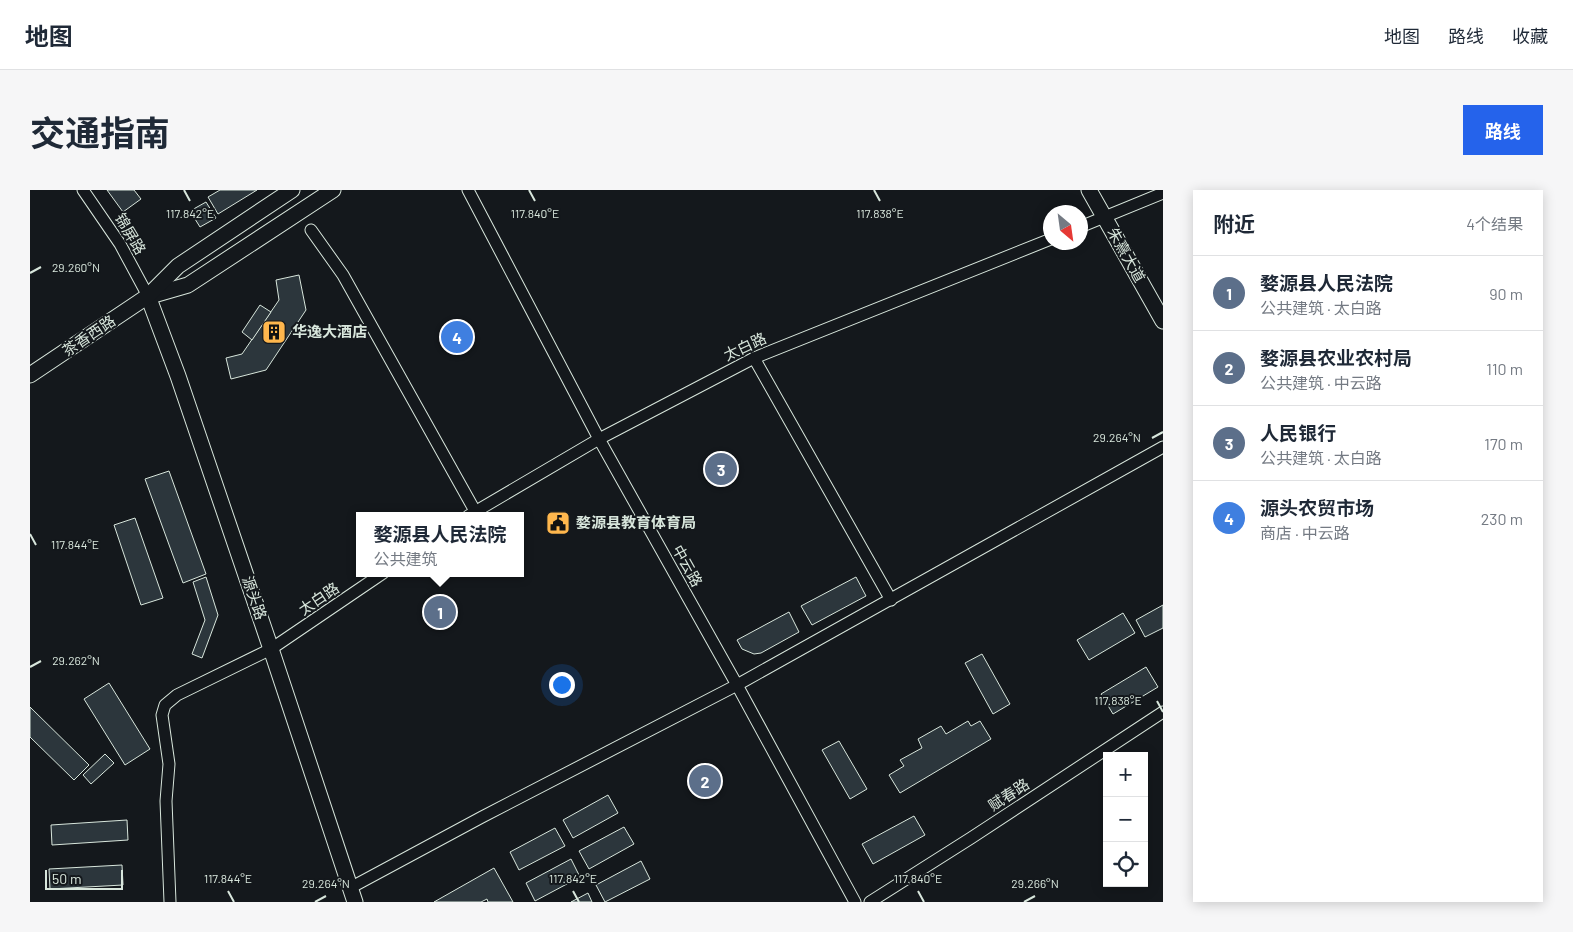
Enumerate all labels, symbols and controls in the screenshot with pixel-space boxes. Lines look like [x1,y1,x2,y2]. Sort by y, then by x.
text: 地图 [25,21,73,50]
text: 地图 [1384,25,1420,47]
text: 路线 [1448,25,1484,47]
text: 收藏 [1512,25,1548,47]
button: 路线 [1463,105,1543,155]
text: 交通指南 [30,111,170,153]
north arrow [1043,205,1088,250]
text: 117.842°E [166,206,214,220]
text: 117.840°E [511,206,559,220]
text: 117.838°E [856,206,904,220]
street label: 锦屏路 [112,210,150,257]
text: 附近 [1213,211,1255,236]
text: 4个结果 [1466,214,1523,233]
street label: 朱熹大道 [1104,224,1149,285]
text: 29.260°N [52,260,100,274]
text: 婺源县人民法院 [1260,271,1393,294]
text: 1 [1226,284,1232,303]
text: 90 m [1489,284,1523,303]
text: 公共建筑 · 太白路 [1260,298,1382,317]
street label: 茶香西路 [59,311,118,359]
pin: 4 [441,318,473,356]
building icon: 华逸大酒店 [261,319,287,345]
place label: 华逸大酒店 [292,322,367,340]
street label: 太白路 [720,328,769,364]
text: 婺源县农业农村局 [1260,346,1412,369]
text: 2 [1225,359,1233,378]
text: 110 m [1486,359,1523,378]
text: 公共建筑 · 中云路 [1260,373,1382,392]
text: 人民银行 [1260,421,1336,444]
text: 29.264°N [1093,430,1141,444]
text: 3 [1225,434,1233,453]
text: 170 m [1484,434,1523,453]
text: 公共建筑 · 太白路 [1260,448,1382,467]
pin: 3 [705,450,737,488]
text: 源头农贸市场 [1260,496,1374,519]
text: 4 [1224,509,1234,528]
text: 230 m [1481,509,1523,528]
public building icon: 婺源县教育体育局 [545,510,571,536]
popup [356,512,524,577]
place label: 婺源县教育体育局 [576,513,696,531]
text: 婺源县人民法院 [373,522,507,545]
text: 商店 · 中云路 [1260,523,1350,542]
text: 117.844°E [51,537,99,551]
street label: 中云路 [669,541,707,590]
text: 公共建筑 [373,549,438,568]
street label: 源头路 [239,573,271,622]
street label: 太白路 [295,578,342,618]
pin: 1 [424,593,456,631]
text: 29.262°N [52,653,100,667]
your location [549,672,575,698]
text: 117.838°E [1094,693,1142,707]
map controls [1103,752,1148,887]
button: + [1103,752,1148,797]
pin: 2 [689,762,721,800]
street label: 赋春路 [985,774,1032,814]
button: − [1103,797,1148,842]
button: locate [1103,842,1148,887]
scale bar [45,867,122,890]
text: 50 m [52,870,81,887]
text: 117.844°E [204,871,252,885]
text: 117.842°E [549,871,597,885]
text: 117.840°E [894,871,942,885]
text: 29.264°N [302,876,350,890]
text: 29.266°N [1011,876,1059,890]

